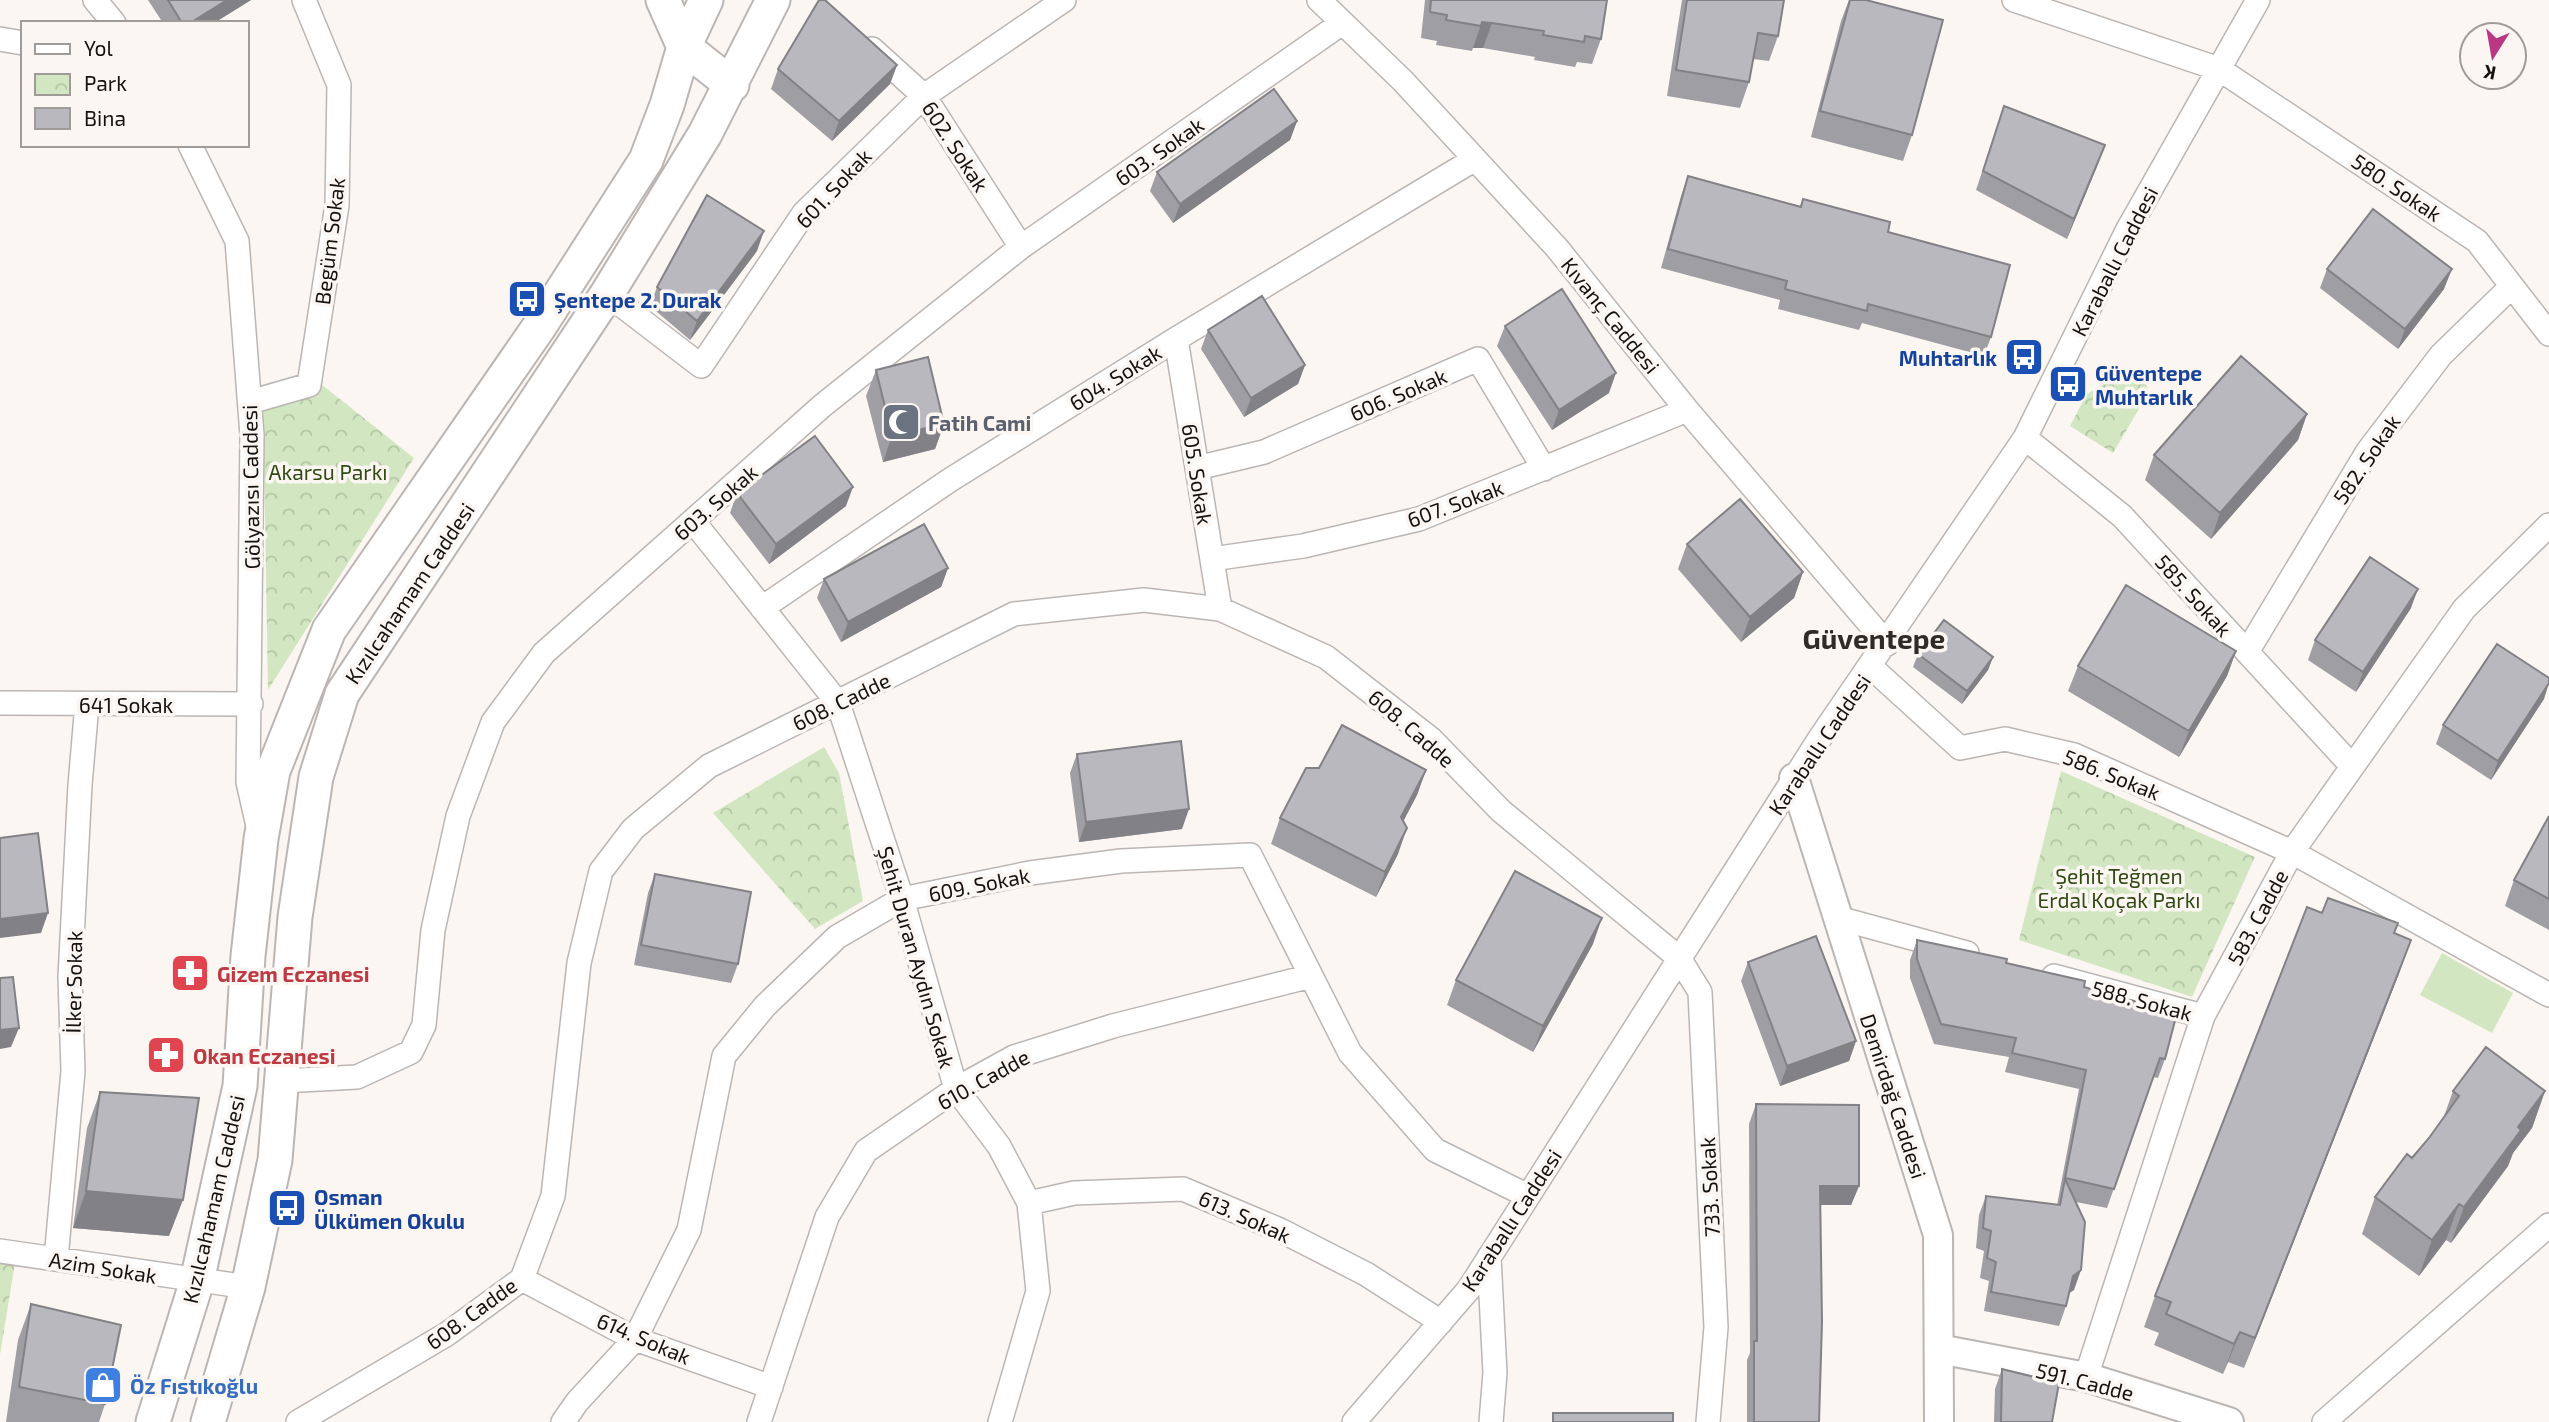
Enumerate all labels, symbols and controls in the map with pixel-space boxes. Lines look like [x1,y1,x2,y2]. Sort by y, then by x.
legend [21,21,248,147]
north arrow [2458,21,2528,91]
text: Yol [84,35,113,60]
text: K [2482,61,2498,86]
text: Park [84,70,127,95]
street label: 602. Sokak [918,96,995,196]
text: Bina [84,105,126,130]
street label: 603. Sokak [1110,111,1208,191]
street label: 601. Sokak [790,143,876,233]
street label: 580. Sokak [2347,148,2447,226]
street label: Begüm Sokak [309,176,349,306]
street label: Karaballı Caddesi [2066,182,2162,340]
street label: Kıvanç Caddesi [1555,252,1665,379]
bus stop icon: Şentepe 2. Durak [506,278,548,320]
place label: Şentepe 2. Durak [554,287,722,314]
bus stop icon: Muhtarlık [2003,336,2045,378]
street label: 604. Sokak [1064,339,1166,415]
place label: Muhtarlık [1899,345,1997,370]
place label: Güventepe Muhtarlık [2095,360,2202,409]
street label: 606. Sokak [1346,362,1450,426]
bus stop icon: Güventepe Muhtarlık [2047,363,2089,405]
mosque icon: Fatih Cami [880,401,922,443]
street label: Gölyazısı Caddesi [236,404,264,570]
place label: Fatih Cami [928,410,1031,435]
street label: 582. Sokak [2327,410,2405,508]
street label: 605. Sokak [1178,422,1218,527]
park label: Akarsu Parkı [268,459,388,484]
street label: 603. Sokak [668,459,762,545]
street label: 607. Sokak [1403,474,1507,532]
street label: Kızılcahamam Caddesi [339,498,479,688]
street label: 585. Sokak [2151,549,2237,641]
district label: Güventepe [1803,621,1945,655]
street label: 608. Cadde [788,667,894,735]
street label: Karaballı Caddesi [1763,669,1875,819]
street label: 608. Cadde [1364,684,1460,772]
street label: 641 Sokak [79,692,174,717]
street label: 586. Sokak [2060,743,2164,805]
street label: Şehit Duran Aydın Sokak [871,843,961,1072]
street label: 609. Sokak [926,862,1032,906]
park label: Şehit Teğmen Erdal Koçak Parkı [2037,863,2201,914]
street label: 583. Cadde [2222,865,2292,969]
street label: İlker Sokak [60,930,86,1034]
pharmacy icon: Gizem Eczanesi [169,952,211,994]
place label: Gizem Eczanesi [217,961,369,986]
street label: 588. Sokak [2089,975,2195,1025]
street label: Demirdağ Caddesi [1856,1010,1932,1182]
pharmacy icon: Okan Eczanesi [145,1034,187,1076]
place label: Okan Eczanesi [193,1043,336,1068]
street label: 610. Cadde [933,1043,1033,1115]
street label: Kızılcahamam Caddesi [177,1092,249,1306]
street label: 733. Sokak [1694,1136,1724,1238]
street label: Karaballı Caddesi [1456,1144,1566,1296]
place label: Osman Ülkümen Okulu [314,1184,465,1233]
street label: 613. Sokak [1195,1185,1295,1248]
bus stop icon: Osman Ülkümen Okulu [266,1187,308,1229]
street label: Azim Sokak [47,1246,159,1288]
street label: 608. Cadde [421,1272,521,1354]
street label: 614. Sokak [593,1307,695,1369]
street label: 591. Cadde [2033,1357,2137,1405]
shop icon: Öz Fıstıkoğlu [82,1364,124,1406]
place label: Öz Fıstıkoğlu [130,1373,258,1398]

